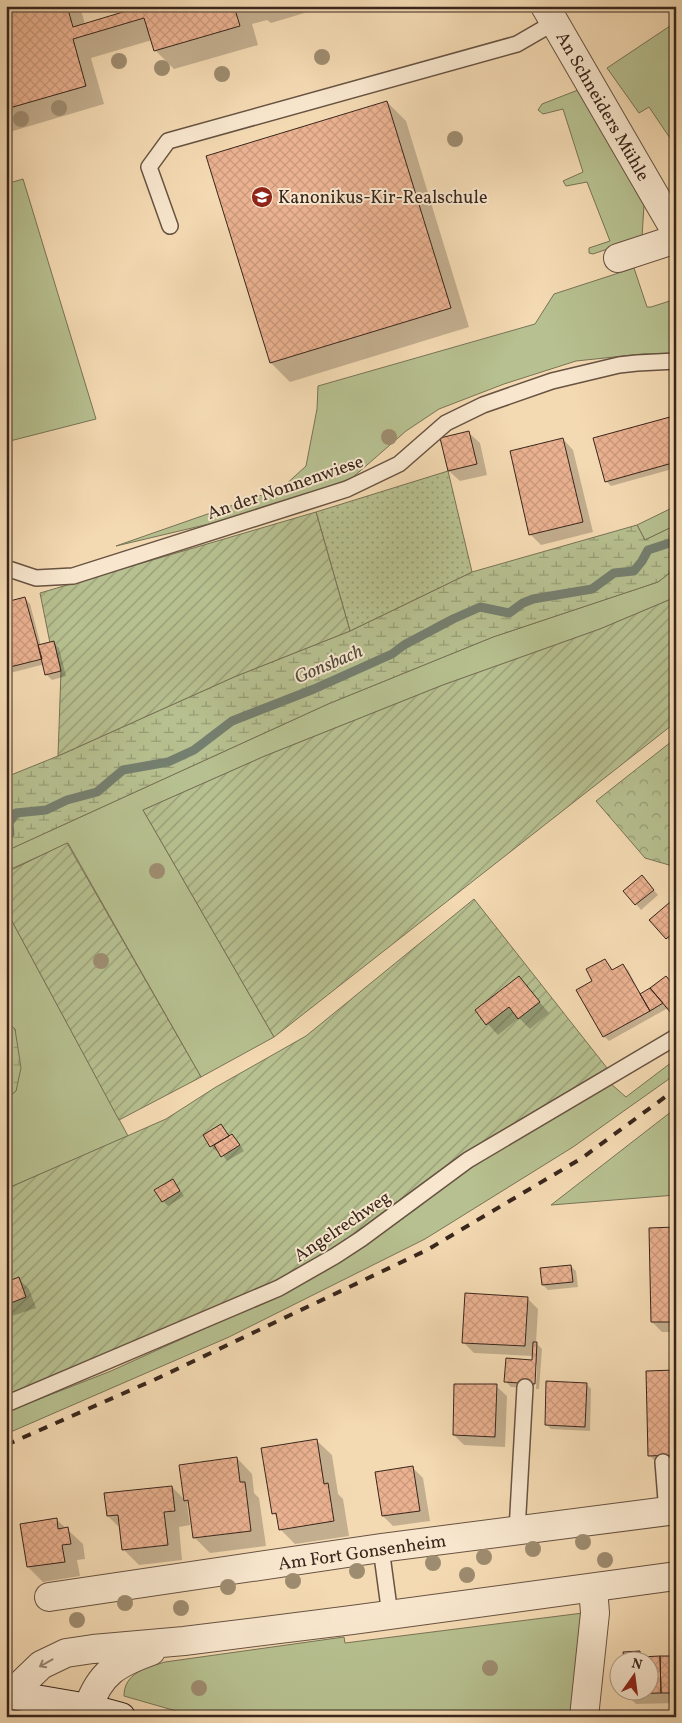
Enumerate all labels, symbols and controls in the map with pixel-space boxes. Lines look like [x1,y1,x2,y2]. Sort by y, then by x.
street label: An Schneiders Mühle [549,27,655,186]
school or university icon: Kanonikus-Kir-Realschule [250,185,274,209]
place label: Kanonikus-Kir-Realschule [278,186,487,211]
street label: An der Nonnenwiese [204,450,367,527]
water label: Gonsbach [290,639,367,691]
street label: Angelrechweg [290,1186,396,1269]
street label: Am Fort Gonsenheim [277,1529,448,1578]
north arrow [610,1650,660,1700]
text: N [630,1654,644,1675]
one-way arrow [40,1658,54,1668]

